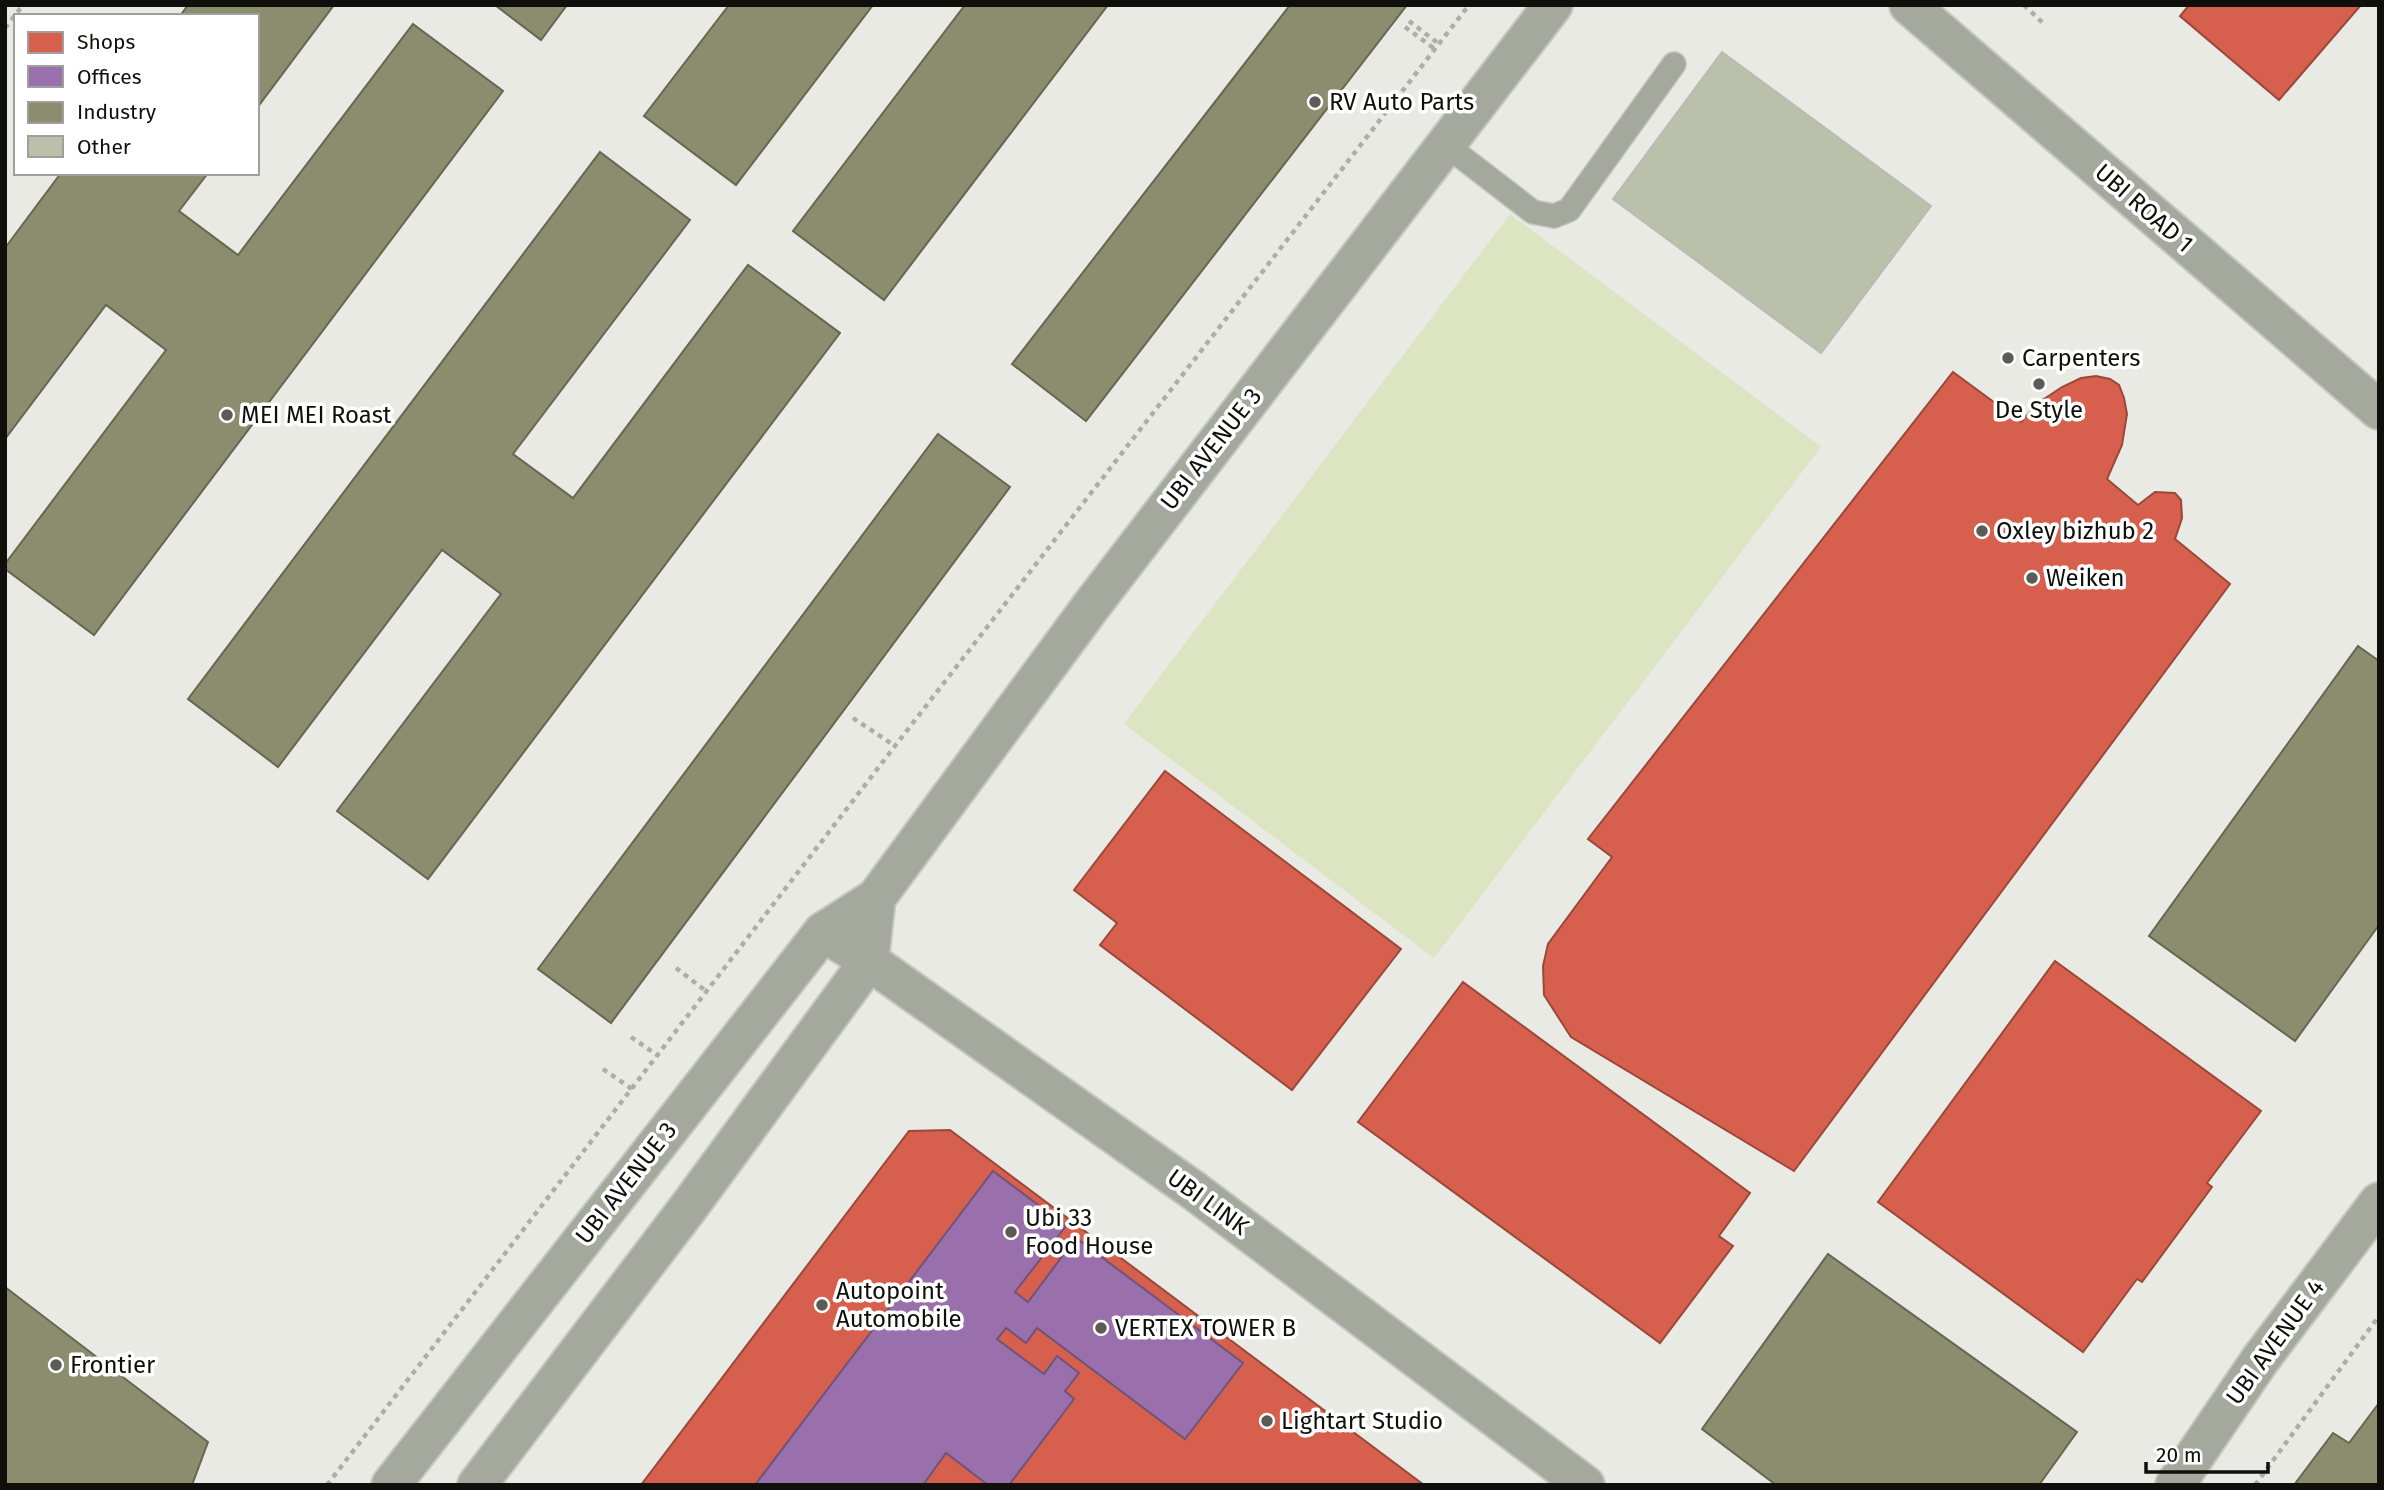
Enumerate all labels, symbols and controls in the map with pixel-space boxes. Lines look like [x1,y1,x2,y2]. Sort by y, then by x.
legend [14,14,259,175]
text: Shops [77,29,135,55]
text: Offices [77,64,142,90]
place label: RV Auto Parts [1329,88,1474,116]
marker: RV Auto Parts [1307,94,1323,110]
text: Industry [77,99,157,125]
text: Other [77,134,131,160]
street label: UBI ROAD 1 [2089,158,2199,258]
place label: Carpenters [2022,344,2140,372]
marker: Carpenters [2000,350,2016,366]
marker: De Style [2031,376,2047,392]
street label: UBI AVENUE 3 [1155,382,1267,516]
place label: De Style [1995,396,2083,424]
place label: MEI MEI Roast [241,401,392,429]
marker: MEI MEI Roast [219,407,235,423]
place label: Oxley bizhub 2 [1996,517,2154,545]
marker: Oxley bizhub 2 [1974,523,1990,539]
place label: Weiken [2046,564,2125,592]
marker: Weiken [2024,570,2040,586]
street label: UBI AVENUE 3 [570,1116,682,1250]
street label: UBI LINK [1162,1163,1255,1241]
place label: Ubi 33 Food House [1025,1204,1153,1260]
marker: Ubi 33 Food House [1003,1224,1019,1240]
street label: UBI AVENUE 4 [2220,1274,2330,1410]
place label: Autopoint Automobile [836,1277,962,1333]
marker: Autopoint Automobile [814,1297,830,1313]
place label: VERTEX TOWER B [1115,1314,1296,1342]
marker: VERTEX TOWER B [1093,1320,1109,1336]
place label: Frontier [70,1351,156,1379]
marker: Frontier [48,1357,64,1373]
place label: Lightart Studio [1281,1407,1443,1435]
marker: Lightart Studio [1259,1413,1275,1429]
scale bar [2146,1430,2268,1474]
text: 20 m [2156,1442,2202,1468]

